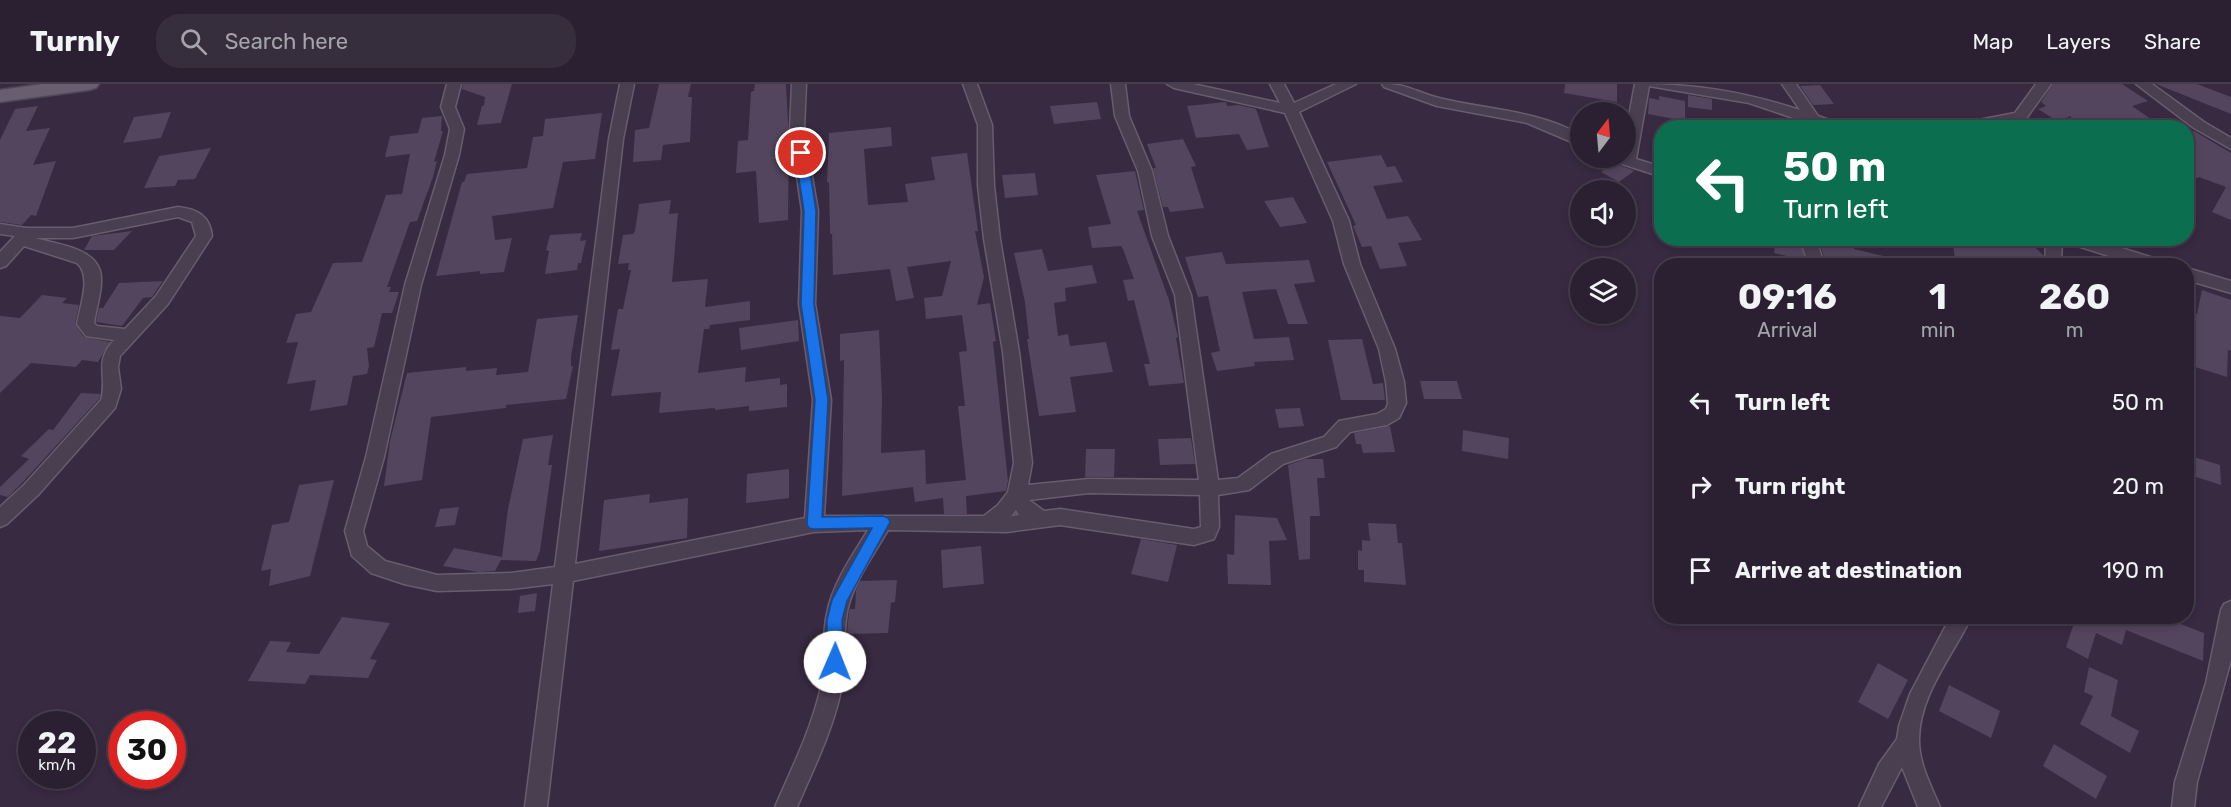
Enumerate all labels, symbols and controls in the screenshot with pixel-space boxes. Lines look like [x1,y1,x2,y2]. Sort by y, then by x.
search box [156,14,576,68]
text: Turnly [30,25,120,58]
icon: search [177,25,210,58]
text: Search here [225,28,348,55]
text: Map [1972,29,2013,54]
text: Layers [2046,29,2111,54]
text: Share [2144,29,2201,54]
north arrow [1570,102,1636,168]
map controls [1570,102,1636,324]
pin [775,127,826,178]
icon: arrive [784,136,817,169]
text: 50 m [1783,142,1886,192]
icon: left [1684,144,1762,222]
button: sound [1570,180,1636,246]
text: Turn left [1783,193,1888,225]
button: layers [1570,258,1636,324]
text: 09:16 [1738,275,1837,318]
text: 1 [1929,275,1947,318]
text: 260 [2039,275,2110,318]
text: Arrival [1757,318,1817,342]
text: min [1921,318,1955,342]
text: m [2066,318,2084,342]
icon: left [1684,386,1717,419]
text: Turn left [1735,389,1830,416]
text: 50 m [2112,389,2164,416]
icon: right [1684,470,1717,503]
text: Turn right [1735,473,1845,500]
text: 20 m [2112,473,2164,500]
icon: arrive [1684,554,1717,587]
text: Arrive at destination [1735,557,1962,584]
text: 190 m [2103,557,2164,584]
position arrow [803,630,867,694]
speed limit sign: 30 [108,711,186,789]
text: 22 [38,725,77,761]
text: km/h [38,756,76,774]

